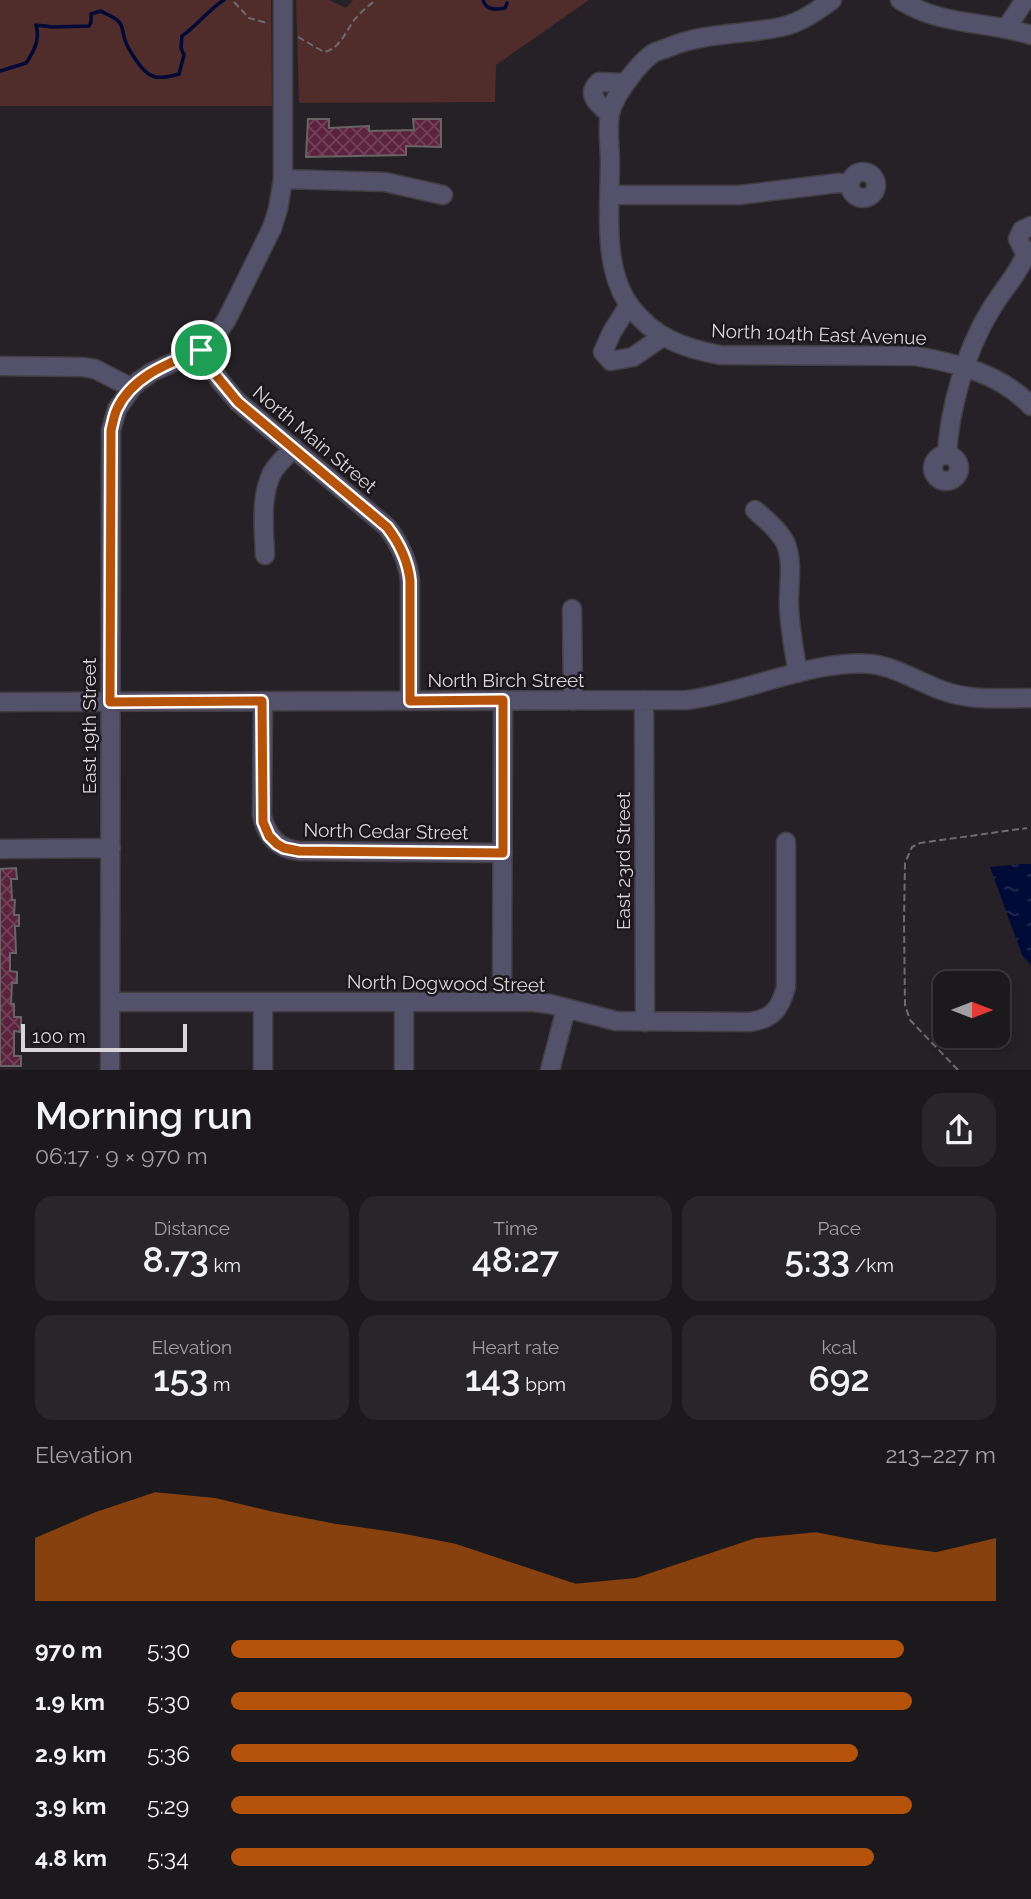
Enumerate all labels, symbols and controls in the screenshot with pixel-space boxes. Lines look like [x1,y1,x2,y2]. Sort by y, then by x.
street label: North 104th East Avenue [711,319,927,349]
pin [171,320,231,380]
icon: arrive [182,331,220,369]
street label: North Main Street [249,381,382,497]
street label: East 19th Street [78,657,100,794]
street label: North Birch Street [428,669,585,691]
street label: East 23rd Street [612,791,634,930]
street label: North Cedar Street [303,819,469,843]
street label: North Dogwood Street [347,970,546,996]
north arrow [933,971,1010,1048]
map controls [933,971,1010,1048]
scale bar [21,1020,187,1052]
text: 100 m [32,1025,86,1047]
text: Morning run [35,1093,253,1138]
button: share [922,1093,996,1167]
text: 06:17 · 9 × 970 m [35,1142,208,1169]
text: Distance [154,1217,230,1239]
text: Time [493,1217,538,1239]
text: Pace [817,1217,861,1239]
text: 8.73 [143,1239,209,1280]
text: 48:27 [472,1239,559,1280]
text: 5:33 [784,1239,850,1280]
text: km [209,1254,241,1276]
text: /km [850,1254,894,1276]
text: Elevation [151,1336,232,1358]
text: Heart rate [472,1336,559,1358]
text: kcal [821,1336,857,1358]
text: 153 [153,1358,208,1399]
text: 143 [465,1358,520,1399]
text: 692 [809,1358,870,1399]
text: m [208,1373,230,1395]
text: bpm [520,1373,566,1395]
text: Elevation [35,1441,133,1468]
text: 213–227 m [886,1441,996,1468]
text: 970 m [35,1636,103,1663]
text: 5:30 [147,1636,190,1663]
text: 1.9 km [35,1688,105,1715]
text: 5:30 [147,1688,190,1715]
text: 2.9 km [35,1740,106,1767]
text: 5:36 [147,1740,190,1767]
text: 3.9 km [35,1792,106,1819]
text: 5:29 [147,1792,189,1819]
text: 4.8 km [35,1844,107,1871]
text: 5:34 [147,1844,189,1871]

